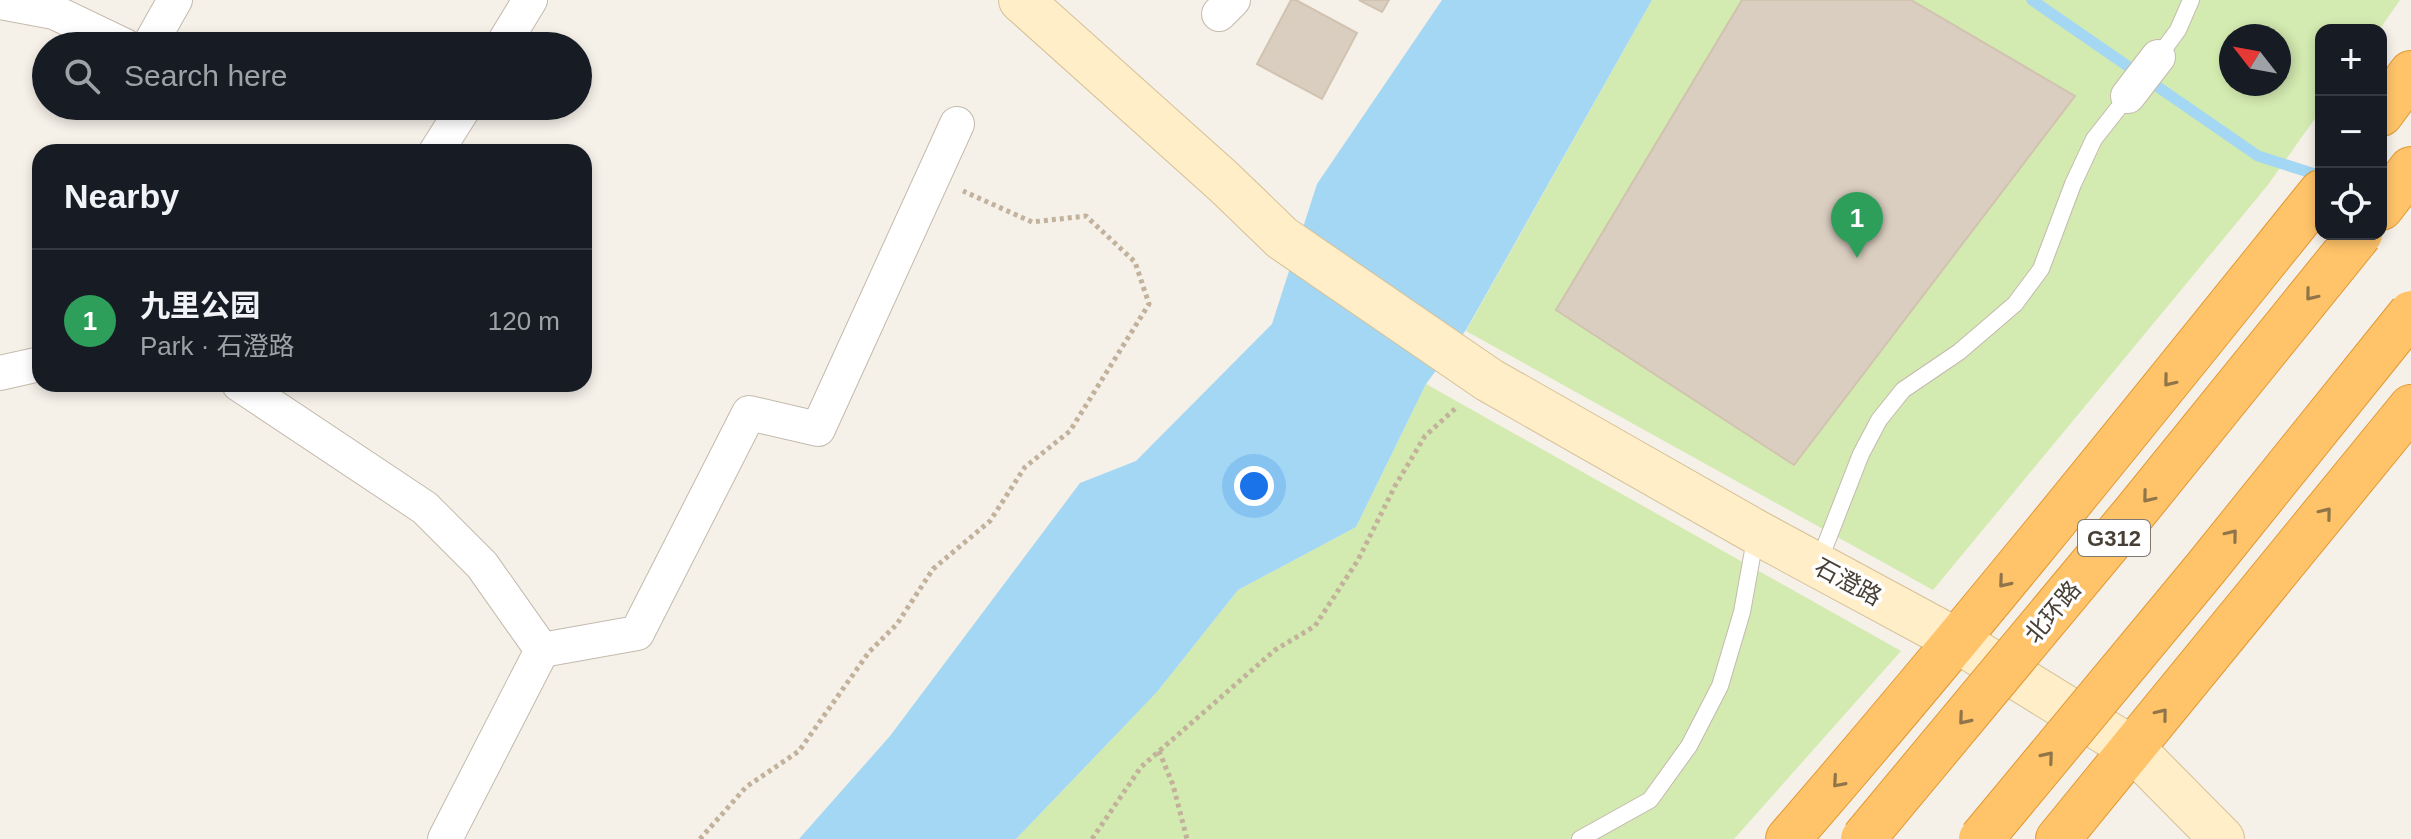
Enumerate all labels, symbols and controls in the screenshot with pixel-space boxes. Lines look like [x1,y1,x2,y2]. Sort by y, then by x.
north arrow [2219,24,2291,96]
map controls [2315,24,2387,240]
button: + [2315,24,2387,96]
search box [32,32,592,120]
icon: search [60,54,104,98]
text: Search here [124,59,287,92]
button: − [2315,96,2387,168]
button: locate [2315,168,2387,240]
text: Nearby [64,177,179,215]
pin: 1 [1831,192,1883,258]
one-way arrow [2306,286,2321,300]
text: 九里公园 [140,289,260,322]
text: 1 [83,306,97,336]
text: 120 m [488,306,560,336]
text: Park · 石澄路 [140,331,295,361]
one-way arrow [2164,372,2178,387]
your location [1234,466,1274,506]
one-way arrow [2143,488,2157,503]
one-way arrow [2316,507,2331,522]
road number: G312 [2078,520,2150,556]
one-way arrow [2222,529,2236,544]
street label: 石澄路 [1810,553,1886,610]
one-way arrow [1999,573,2014,587]
street label: 北环路 [2019,575,2086,648]
one-way arrow [2152,708,2166,723]
one-way arrow [1959,710,1974,724]
one-way arrow [2039,752,2053,767]
one-way arrow [1833,773,1847,787]

